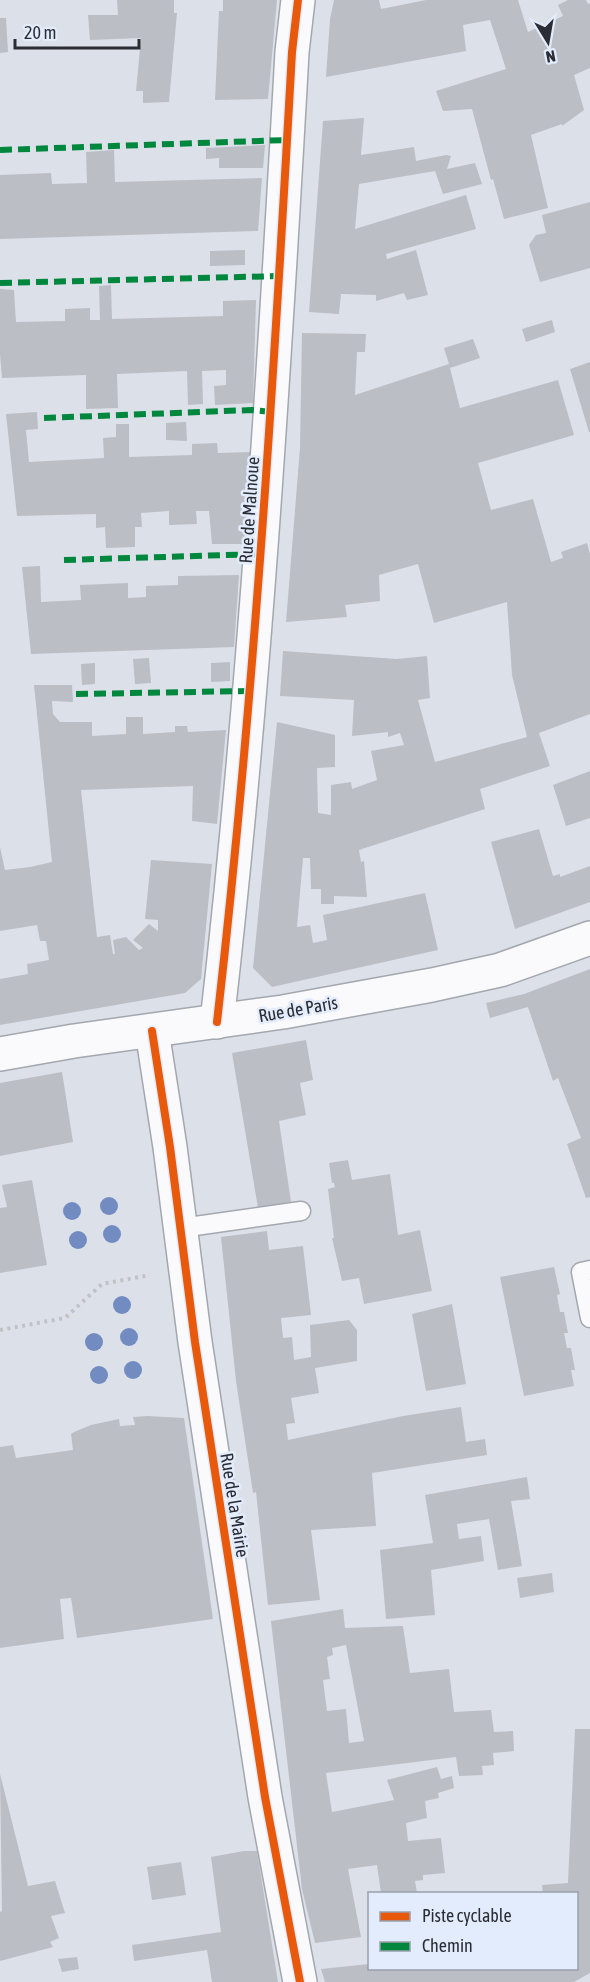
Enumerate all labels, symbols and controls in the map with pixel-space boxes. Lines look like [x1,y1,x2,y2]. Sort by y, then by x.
scale bar [15,12,140,50]
north arrow [518,12,578,72]
text: 20 m [24,22,56,43]
text: N [545,47,557,66]
street label: Rue de Malnoue [235,456,263,564]
street label: Rue de Paris [257,992,339,1026]
street label: Rue de la Mairie [216,1451,254,1559]
legend [368,1892,578,1970]
text: Piste cyclable [422,1905,512,1926]
text: Chemin [422,1935,473,1956]

